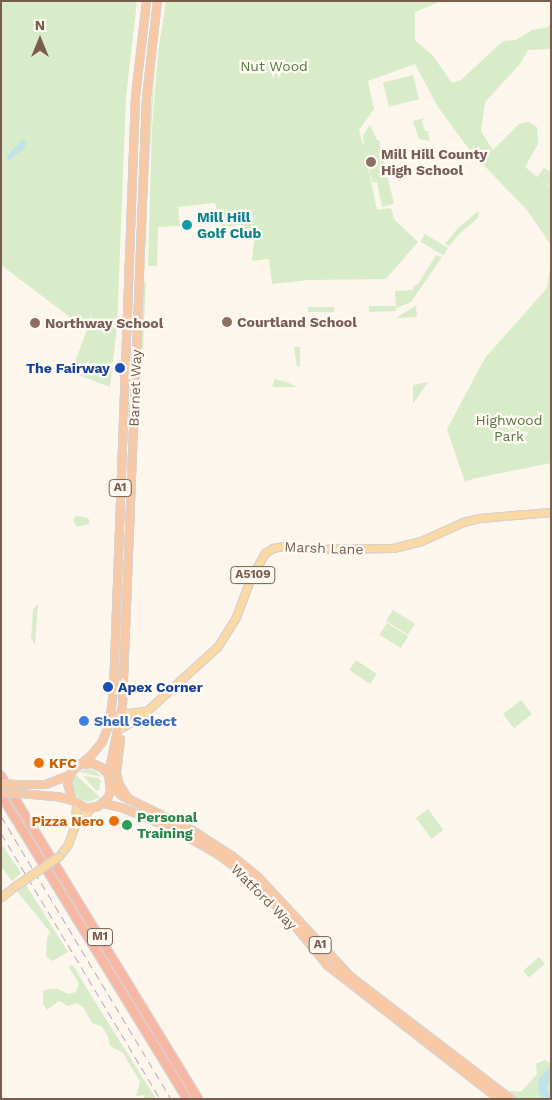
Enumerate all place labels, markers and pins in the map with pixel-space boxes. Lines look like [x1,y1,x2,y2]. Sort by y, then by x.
place label: Mill Hill County High School [381,146,488,178]
marker: Mill Hill County High School [365,156,377,168]
place label: Mill Hill Golf Club [197,209,261,242]
marker: Mill Hill Golf Club [181,219,193,231]
place label: Courtland School [237,314,357,330]
place label: Northway School [45,315,164,331]
marker: Courtland School [221,316,233,328]
marker: Northway School [29,317,41,329]
place label: The Fairway [26,360,110,376]
marker: The Fairway [114,362,126,374]
place label: Apex Corner [118,679,203,695]
marker: Apex Corner [102,681,114,693]
place label: Shell Select [94,713,177,729]
marker: Shell Select [78,715,90,727]
place label: KFC [49,755,77,771]
marker: KFC [33,757,45,769]
place label: Personal Training [137,809,197,842]
place label: Pizza Nero [31,813,104,829]
marker: Pizza Nero [108,815,120,827]
marker: Personal Training [121,819,133,831]

